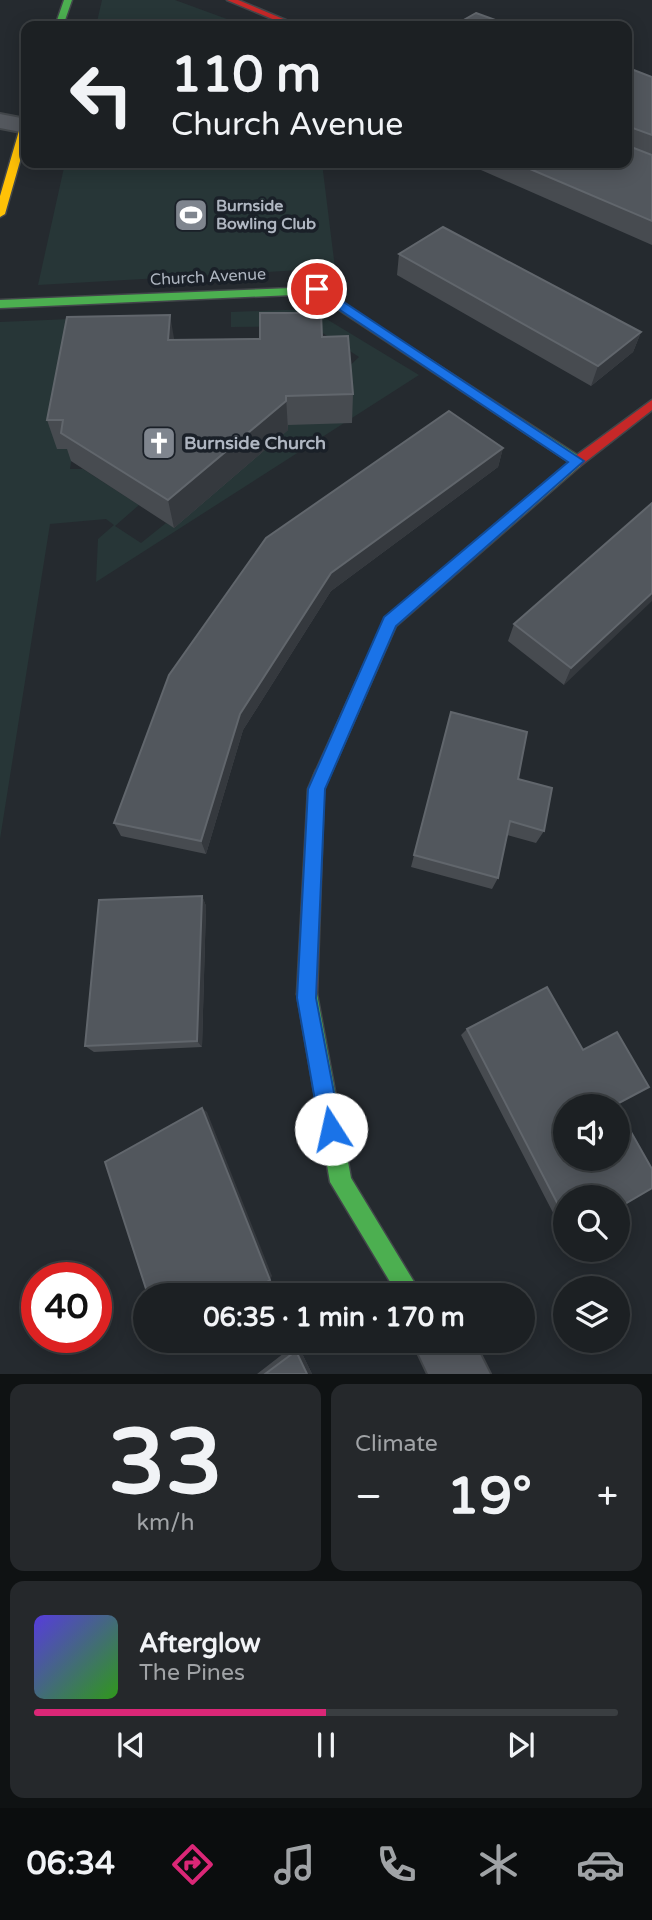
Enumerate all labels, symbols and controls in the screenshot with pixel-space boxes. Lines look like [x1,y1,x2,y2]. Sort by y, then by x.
text: 110 m [171,46,321,105]
icon: left [56,49,147,140]
text: Church Avenue [171,106,403,144]
sports icon: Burnside Bowling Club [172,196,210,234]
place label: Burnside Bowling Club [216,196,316,234]
pin [287,259,347,319]
street label: Church Avenue [149,264,267,290]
icon: arrive [298,270,336,308]
church icon: Burnside Church [140,424,178,462]
place label: Burnside Church [184,432,326,454]
position arrow [294,1092,368,1166]
map controls [553,1094,630,1353]
button: sound [553,1094,630,1171]
button: search [553,1185,630,1262]
speed limit sign: 40 [21,1262,112,1353]
button: layers [553,1276,630,1353]
text: 06:35 · 1 min · 170 m [203,1302,465,1333]
text: 33 [108,1408,223,1518]
text: Climate [355,1430,438,1458]
text: 19° [447,1465,532,1528]
text: − [355,1474,382,1520]
text: + [597,1474,618,1520]
text: km/h [137,1509,194,1537]
text: Afterglow [139,1628,261,1659]
text: The Pines [139,1659,245,1687]
icon: previous [112,1726,150,1764]
icon: pause [307,1726,345,1764]
icon: next [502,1726,540,1764]
icon: directions [168,1840,217,1889]
icon: music [270,1840,319,1889]
icon: phone [372,1840,421,1889]
icon: climate [474,1840,523,1889]
icon: car [576,1840,625,1889]
text: 06:34 [27,1845,115,1883]

